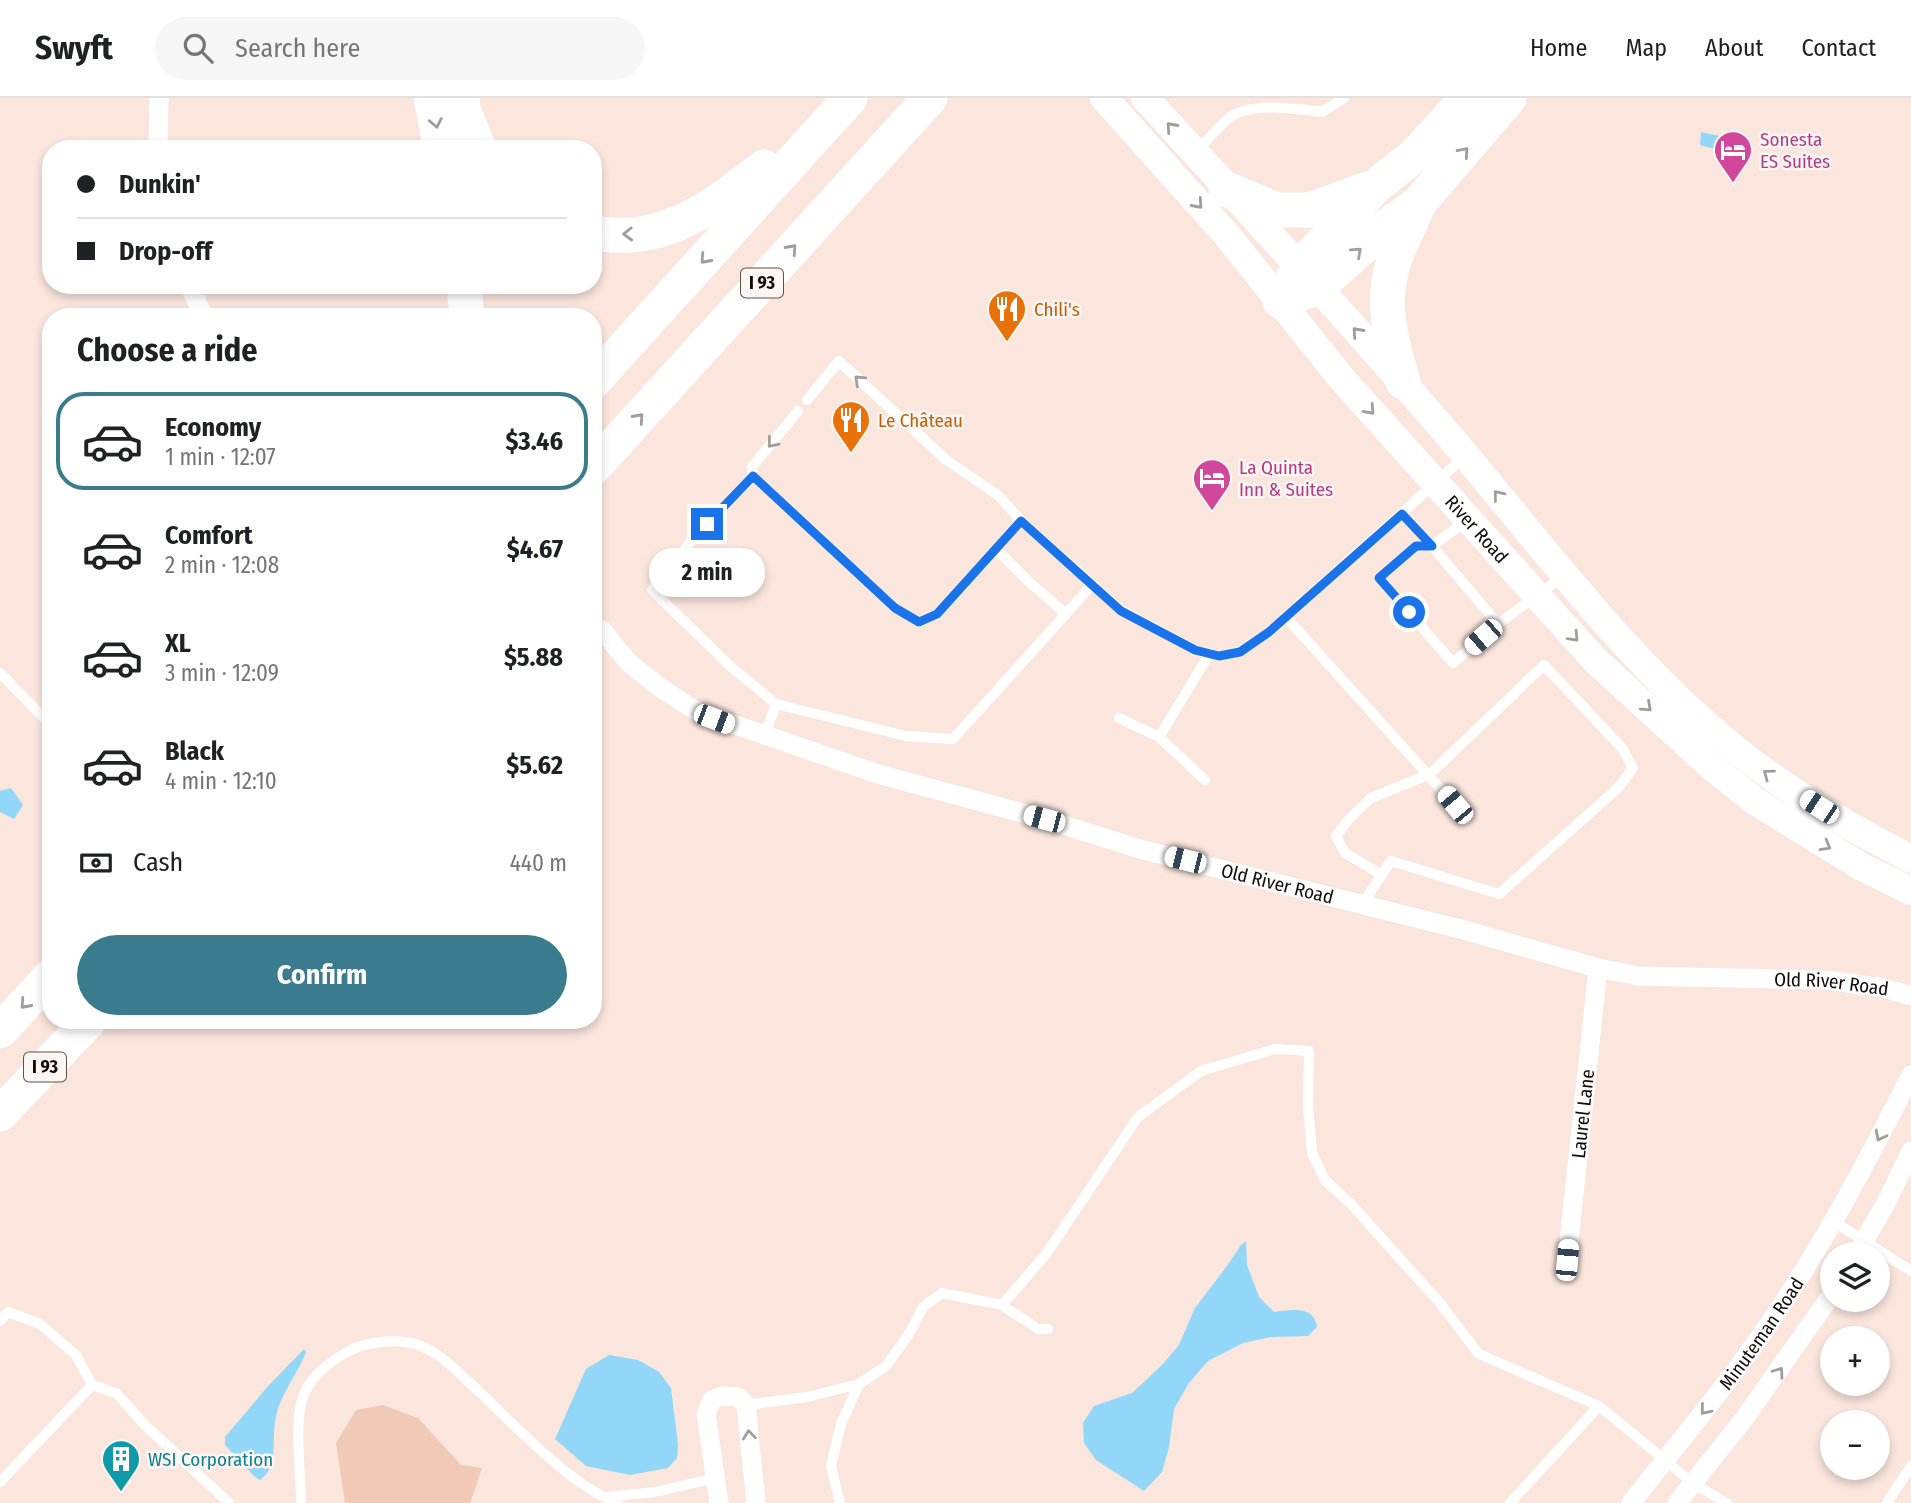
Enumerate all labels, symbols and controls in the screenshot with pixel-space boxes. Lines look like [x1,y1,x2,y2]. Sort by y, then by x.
search box [155,17,645,80]
text: Swyft [35,28,113,68]
icon: search [179,29,217,67]
text: Search here [235,33,360,64]
text: Home [1530,34,1587,62]
text: Map [1625,34,1667,62]
text: About [1705,34,1763,62]
text: Contact [1801,34,1876,62]
one-way arrow [428,117,443,129]
one-way arrow [1167,122,1180,135]
place label: Sonesta ES Suites [1760,128,1830,173]
hotel icon: Sonesta ES Suites [1712,129,1754,184]
one-way arrow [1456,147,1468,160]
text: Dunkin' [119,169,201,200]
one-way arrow [1190,195,1202,208]
one-way arrow [622,226,633,241]
text: Drop-off [119,236,212,267]
one-way arrow [784,244,796,257]
one-way arrow [1349,248,1362,261]
one-way arrow [700,251,713,264]
road number: I 93 [741,268,783,298]
restaurant icon: Chili's [986,288,1028,343]
place label: Chili's [1034,298,1080,321]
one-way arrow [1352,327,1365,340]
text: Choose a ride [77,331,258,369]
one-way arrow [854,375,867,388]
restaurant icon: Le Château [830,399,872,454]
one-way arrow [1362,402,1375,415]
place label: Le Château [878,409,963,432]
icon: car [81,410,144,473]
text: Economy [165,412,261,443]
one-way arrow [631,413,644,426]
text: $3.46 [505,426,563,457]
one-way arrow [768,434,780,447]
text: 1 min · 12:07 [165,443,276,471]
place label: La Quinta Inn & Suites [1239,456,1333,501]
hotel icon: La Quinta Inn & Suites [1191,457,1233,512]
street label: River Road [1440,490,1513,568]
one-way arrow [1494,491,1507,503]
route end [691,508,723,540]
icon: car [81,518,144,581]
text: Comfort [165,520,253,551]
text: $4.67 [507,534,563,565]
callout: 2 min [649,548,765,598]
text: 2 min · 12:08 [165,551,279,579]
text: 2 min [682,558,733,586]
route start [1393,596,1425,628]
car [1461,615,1506,659]
icon: car [81,626,144,689]
text: XL [165,628,191,659]
one-way arrow [1565,629,1578,642]
text: $5.88 [504,642,563,673]
text: 3 min · 12:09 [165,659,279,687]
one-way arrow [1639,699,1652,712]
car [691,702,738,736]
icon: car [81,734,144,797]
text: Black [165,736,224,767]
text: $5.62 [506,750,563,781]
text: 4 min · 12:10 [165,767,277,795]
one-way arrow [1764,769,1776,782]
car [1434,782,1477,828]
car [1796,787,1843,827]
car [1021,803,1068,835]
one-way arrow [1819,838,1832,851]
icon: cash [77,844,115,882]
car [1163,845,1208,875]
text: Cash [133,847,183,878]
text: 440 m [510,849,567,877]
street label: Old River Road [1219,859,1336,909]
button: Confirm [77,935,567,1015]
street label: Old River Road [1774,968,1890,1001]
one-way arrow [21,996,34,1009]
road number: I 93 [24,1052,66,1082]
street label: Laurel Lane [1567,1068,1599,1160]
one-way arrow [1874,1129,1888,1141]
car [1555,1238,1580,1282]
map controls [1820,1242,1890,1480]
button: layers [1820,1242,1890,1312]
street label: Minuteman Road [1714,1273,1809,1394]
button: + [1820,1326,1890,1396]
one-way arrow [1771,1367,1783,1379]
one-way arrow [1701,1402,1713,1415]
button: − [1820,1410,1890,1480]
one-way arrow [741,1429,756,1441]
building icon: WSI Corporation [100,1438,142,1493]
place label: WSI Corporation [148,1448,273,1471]

